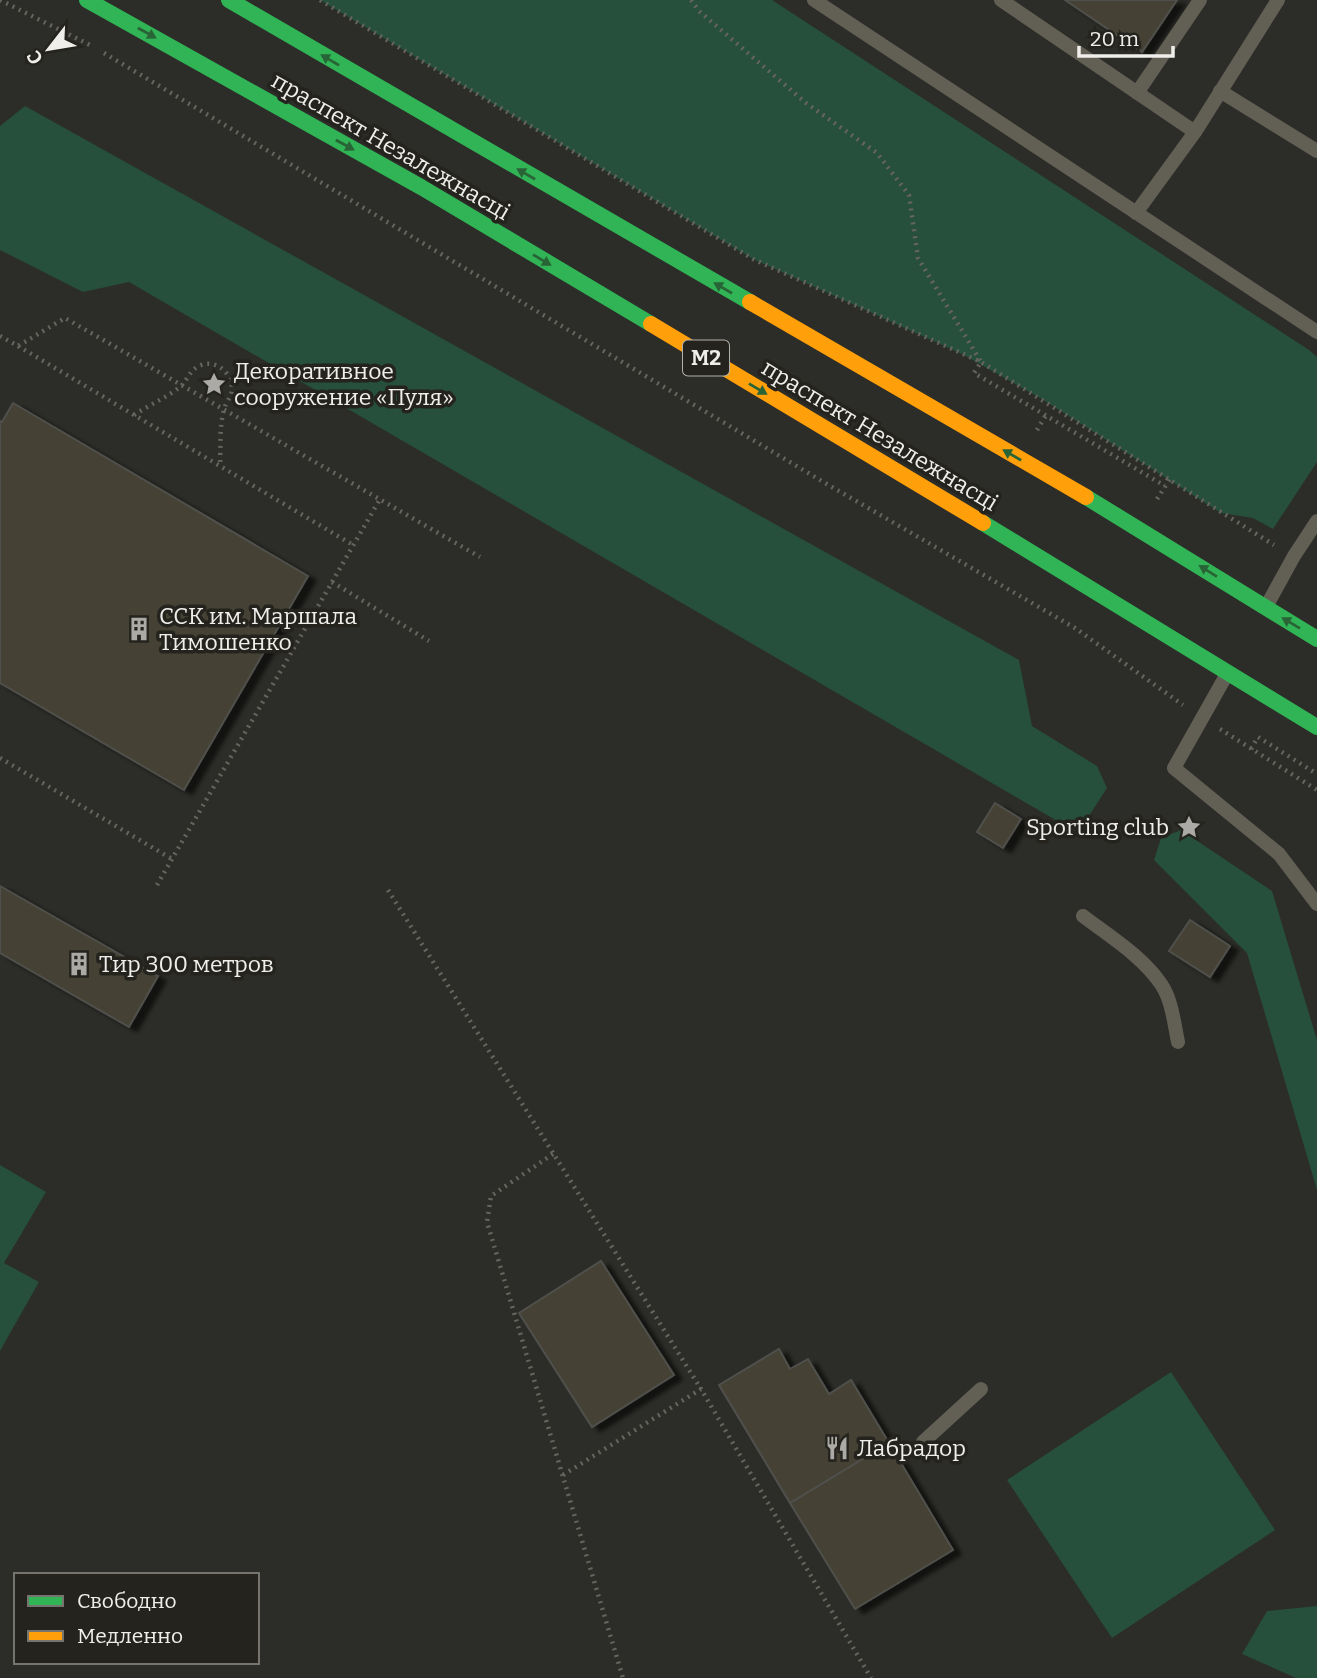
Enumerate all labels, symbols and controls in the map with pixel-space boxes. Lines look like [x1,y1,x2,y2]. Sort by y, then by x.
north arrow [14,14,84,84]
scale bar [1079,14,1174,58]
text: 20 m [1090,26,1139,52]
one-way arrow [137,27,157,39]
text: С [22,46,48,69]
one-way arrow [321,53,340,66]
street label: праспект Незалежнасці [267,66,515,226]
one-way arrow [335,139,355,151]
one-way arrow [517,168,536,181]
one-way arrow [532,253,551,266]
one-way arrow [714,282,733,294]
road number: М2 [683,340,729,376]
street label: праспект Незалежнасці [757,353,1003,517]
place label: Декоративное сооружение «Пуля» [234,357,454,411]
place icon: Декоративное сооружение «Пуля» [200,370,228,398]
one-way arrow [748,383,767,395]
one-way arrow [1003,449,1022,461]
one-way arrow [1198,565,1218,578]
place label: ССК им. Маршала Тимошенко [159,602,357,656]
building icon: ССК им. Маршала Тимошенко [125,615,153,643]
one-way arrow [1282,617,1301,629]
place label: Sporting club [1026,813,1169,841]
place icon: Sporting club [1175,813,1203,841]
building icon: Тир 300 метров [65,950,93,978]
place label: Тир 300 метров [99,950,274,978]
restaurant icon: Лабрадор [823,1434,851,1462]
place label: Лабрадор [857,1434,966,1462]
legend [14,1573,259,1664]
text: Свободно [77,1588,177,1614]
text: Медленно [77,1623,183,1649]

